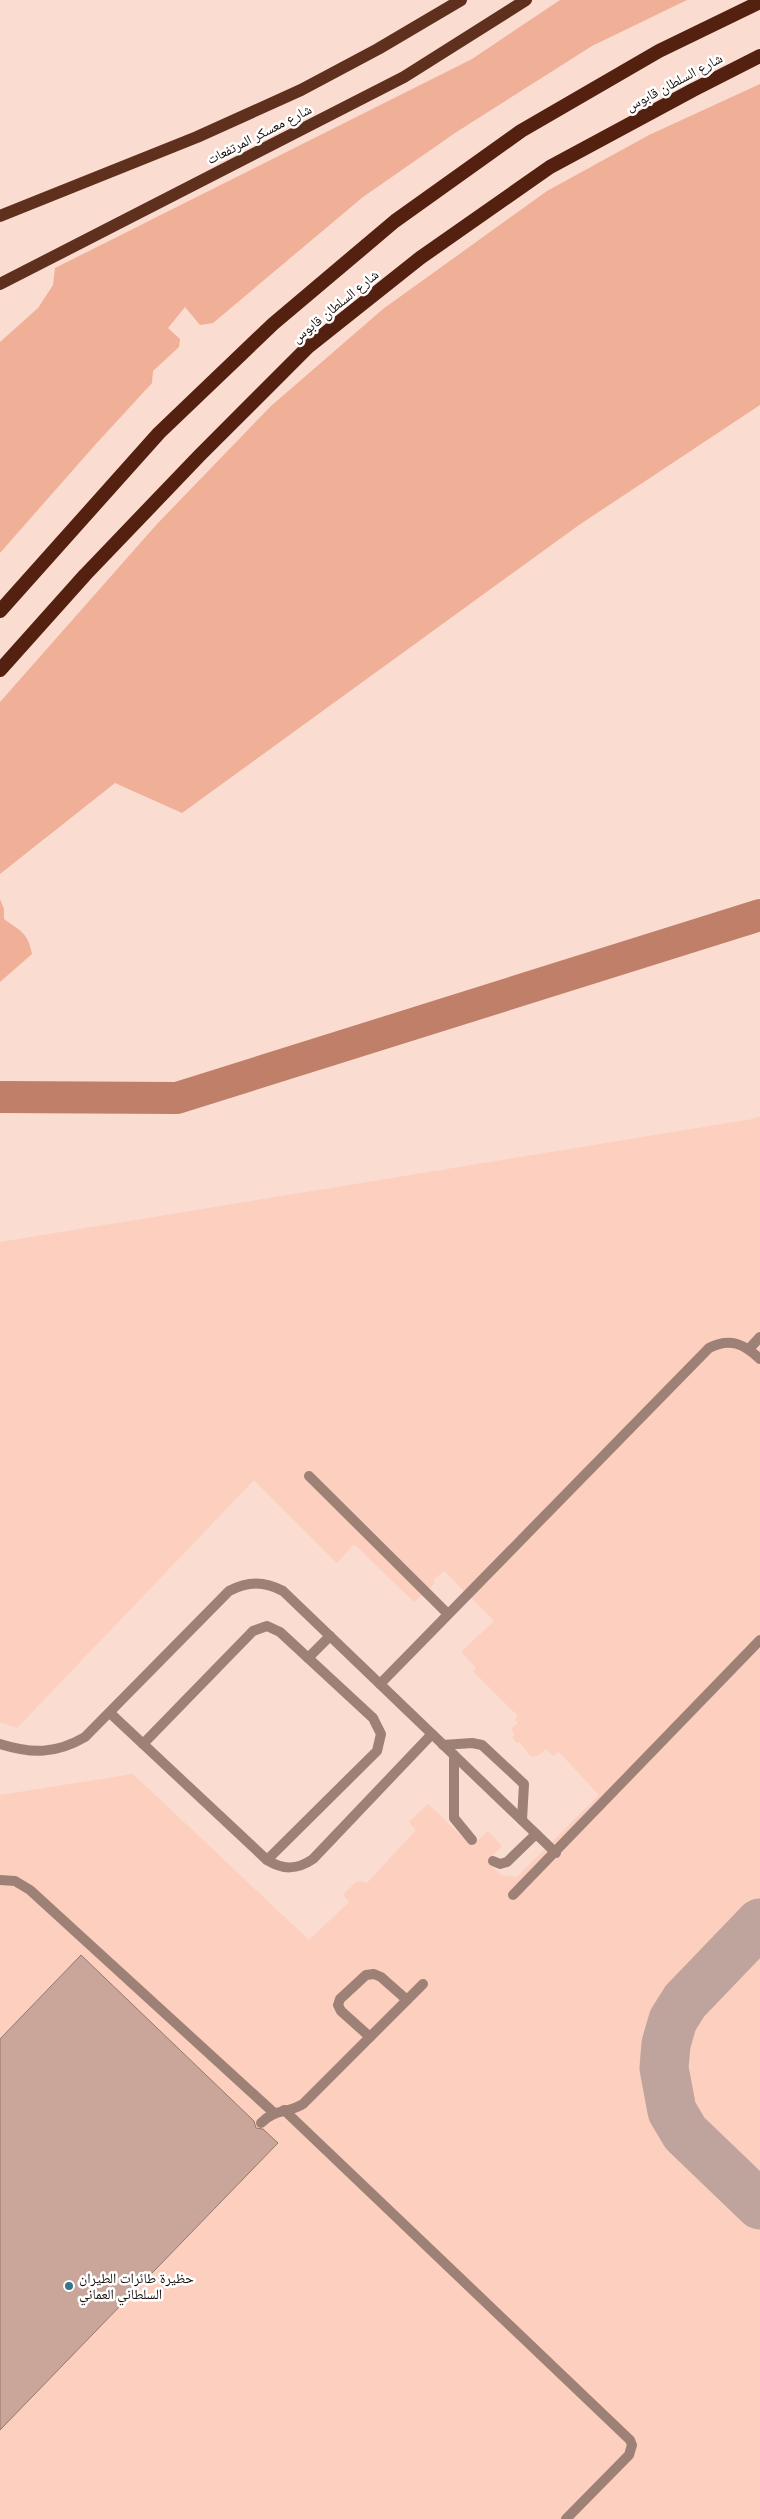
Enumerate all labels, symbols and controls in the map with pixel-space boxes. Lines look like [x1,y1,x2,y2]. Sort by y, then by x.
street label: شارع السلطان قابوس [623,50,726,116]
street label: شارع معسكر المرتفعات [204,101,315,169]
street label: شارع السلطان قابوس [288,266,383,347]
place label: حظيرة طائرات الطيران السلطاني العماني [79,2270,194,2306]
marker: حظيرة طائرات الطيران السلطاني العماني [63,2280,75,2292]

